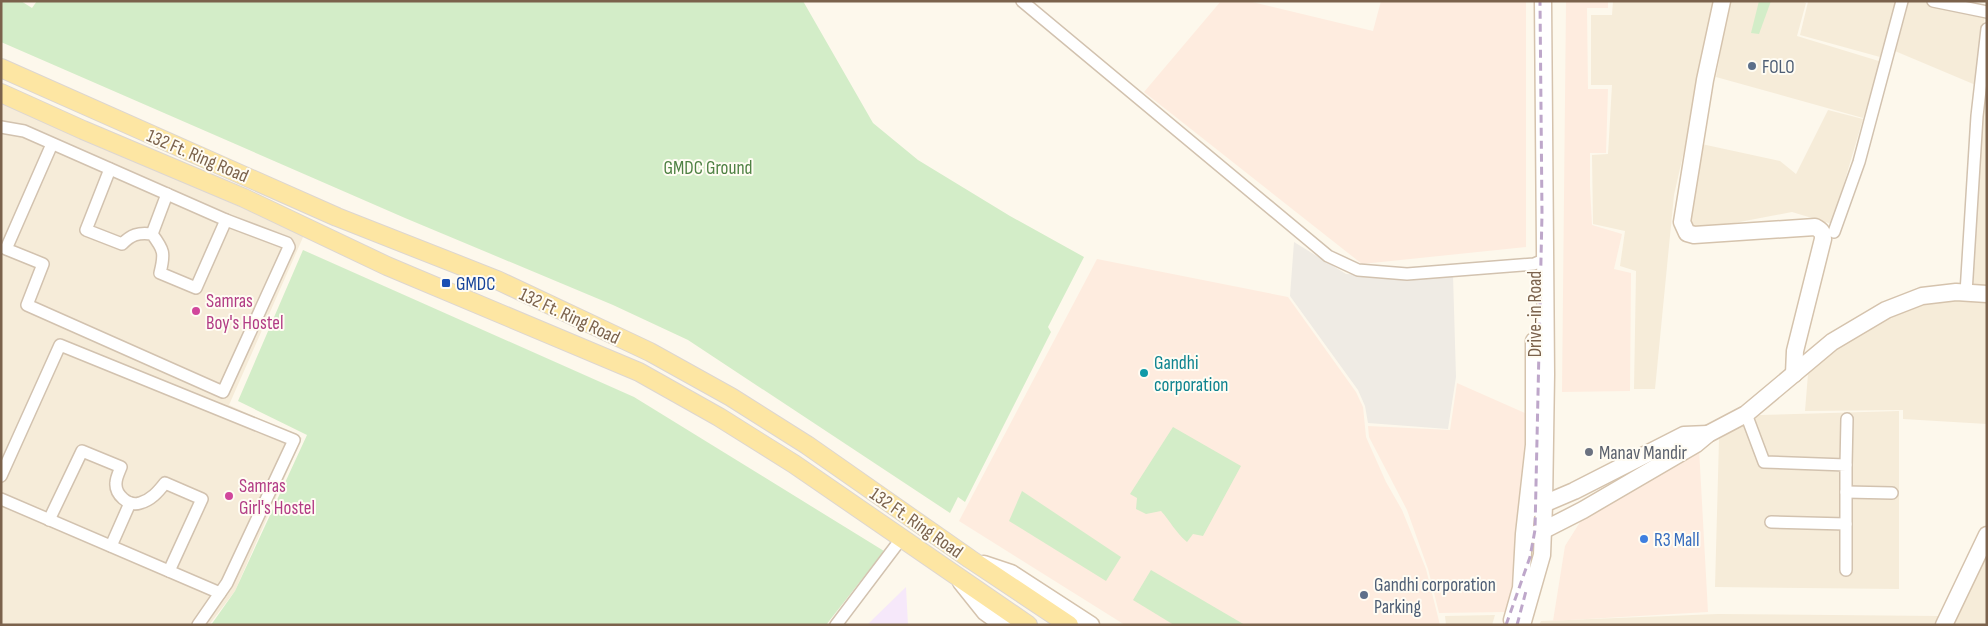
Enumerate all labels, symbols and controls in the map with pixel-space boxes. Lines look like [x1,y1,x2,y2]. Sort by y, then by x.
place label: FOLO [1762,56,1795,79]
marker: FOLO [1746,60,1758,72]
street label: 132 Ft. Ring Road [143,125,252,188]
park label: GMDC Ground [664,157,752,180]
street label: Drive-in Road [1524,271,1547,357]
place label: GMDC [456,273,495,296]
marker: GMDC [440,277,452,289]
street label: 132 Ft. Ring Road [515,283,623,350]
place label: Samras Boy's Hostel [206,290,284,335]
marker: Samras Boy's Hostel [190,305,202,317]
place label: Gandhi corporation [1154,352,1228,397]
marker: Gandhi corporation [1138,367,1150,379]
place label: Manav Mandir [1599,442,1687,465]
marker: Manav Mandir [1583,446,1595,458]
place label: Samras Girl's Hostel [239,475,315,520]
street label: 132 Ft. Ring Road [865,483,967,564]
marker: Samras Girl's Hostel [223,490,235,502]
place label: R3 Mall [1654,529,1699,552]
marker: R3 Mall [1638,533,1650,545]
place label: Gandhi corporation Parking [1374,574,1496,619]
marker: Gandhi corporation Parking [1358,589,1370,601]

